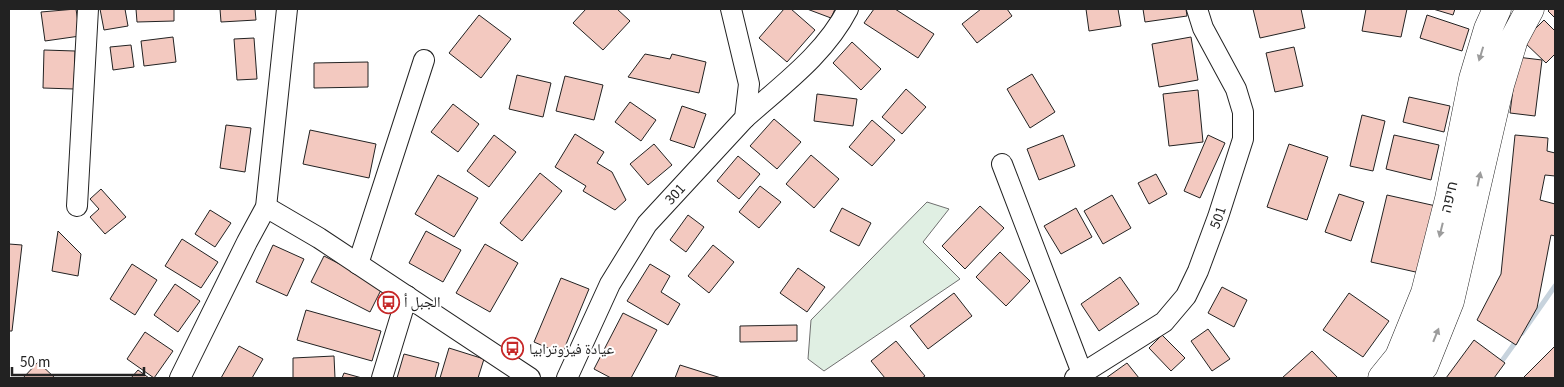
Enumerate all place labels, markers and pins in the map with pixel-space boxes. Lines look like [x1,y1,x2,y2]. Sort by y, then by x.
bus stop icon: الجبل أ [376,290,400,314]
place label: الجبل أ [404,292,441,313]
bus stop icon: عيادة فيزوترابيا [501,337,525,361]
place label: عيادة فيزوترابيا [529,339,614,360]

